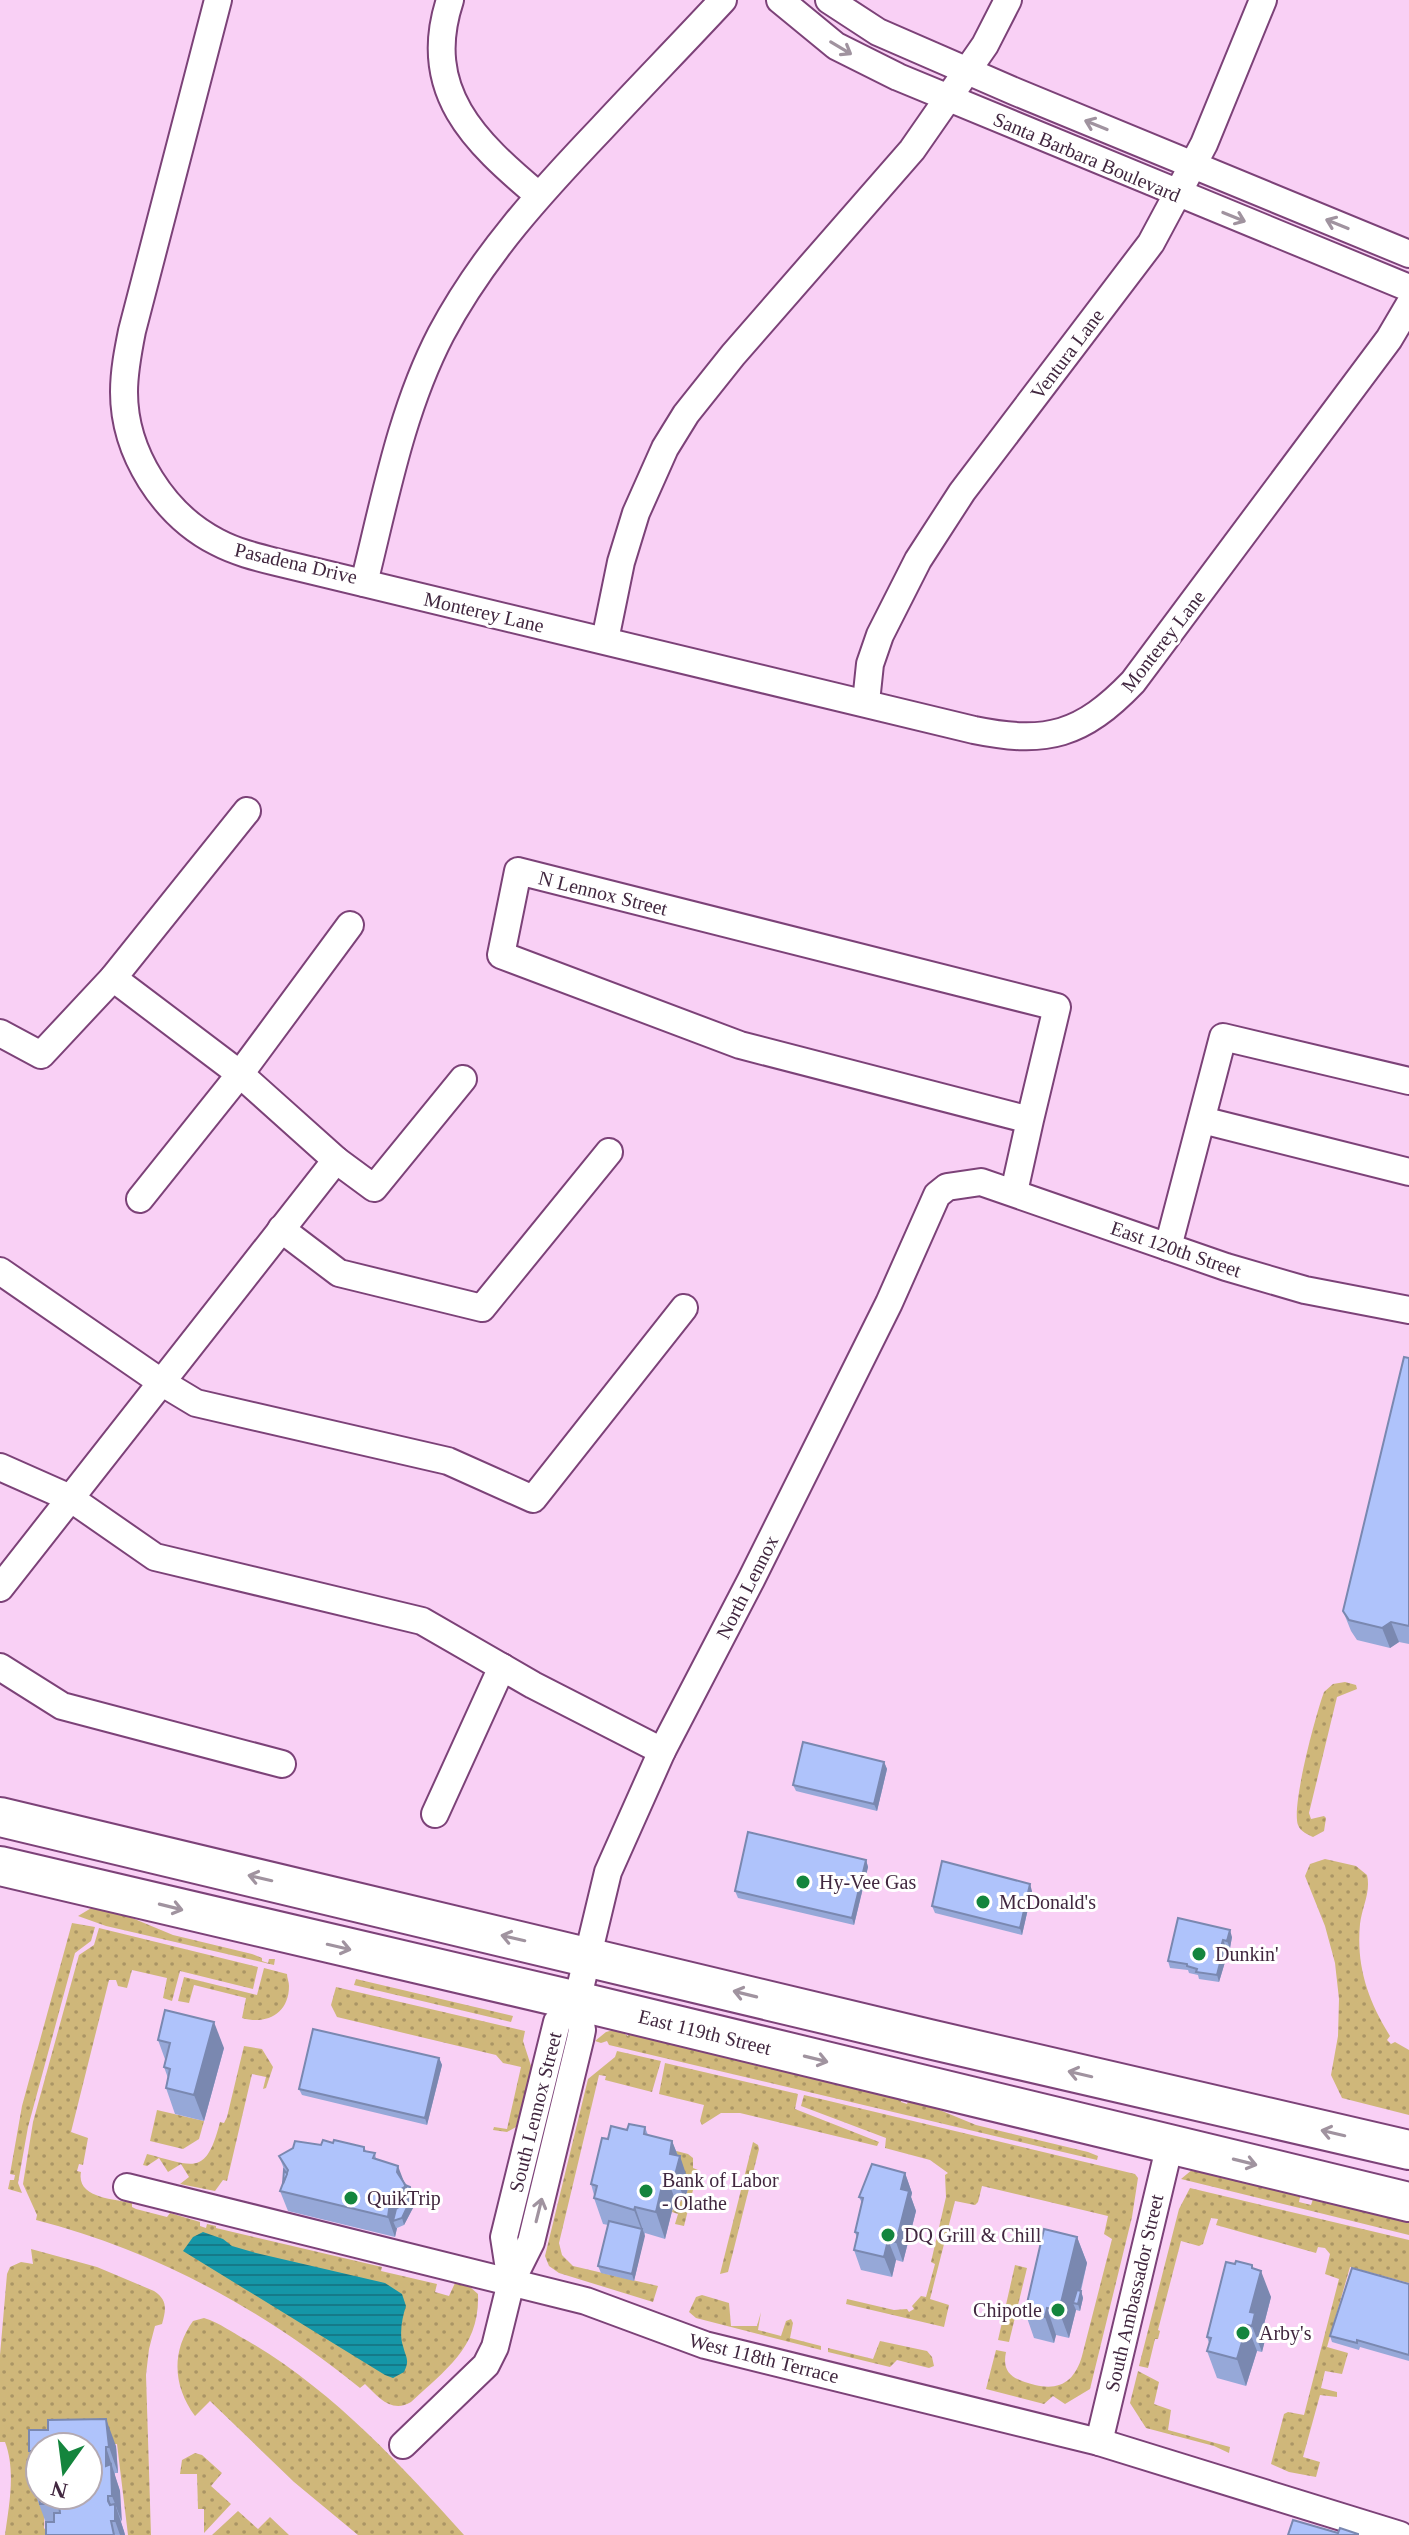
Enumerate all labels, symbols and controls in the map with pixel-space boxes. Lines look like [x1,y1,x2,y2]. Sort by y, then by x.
one-way arrow [829,41,852,57]
street label: Santa Barbara Boulevard [990,108,1184,206]
one-way arrow [1085,117,1109,132]
one-way arrow [1221,211,1246,226]
one-way arrow [1325,216,1350,231]
street label: Ventura Lane [1026,304,1108,403]
street label: Pasadena Drive [233,538,359,588]
street label: Monterey Lane [1117,586,1210,697]
street label: Monterey Lane [422,587,546,638]
street label: N Lennox Street [536,866,670,920]
street label: East 120th Street [1108,1216,1245,1282]
street label: North Lennox [712,1532,782,1642]
one-way arrow [247,1870,273,1885]
place label: Hy-Vee Gas [819,1871,916,1894]
marker: Hy-Vee Gas [794,1873,812,1891]
place label: McDonald's [999,1891,1096,1913]
marker: McDonald's [974,1893,992,1911]
one-way arrow [158,1900,184,1915]
one-way arrow [500,1930,526,1945]
one-way arrow [326,1940,351,1955]
place label: Dunkin' [1215,1943,1279,1965]
marker: Dunkin' [1190,1945,1208,1963]
one-way arrow [732,1986,758,2001]
street label: East 119th Street [636,2005,774,2059]
street label: South Lennox Street [504,2029,566,2194]
one-way arrow [803,2052,829,2067]
one-way arrow [1067,2066,1093,2081]
one-way arrow [1321,2125,1346,2140]
one-way arrow [1232,2156,1258,2171]
place label: Bank of Labor - Olathe [662,2169,779,2214]
marker: Bank of Labor - Olathe [637,2182,655,2200]
place label: QuikTrip [367,2187,441,2210]
marker: QuikTrip [342,2189,360,2207]
street label: South Ambassador Street [1101,2192,1168,2394]
one-way arrow [532,2197,547,2223]
place label: DQ Grill & Chill [904,2224,1042,2246]
marker: DQ Grill & Chill [879,2226,897,2244]
place label: Chipotle [973,2299,1042,2322]
marker: Chipotle [1049,2301,1067,2319]
place label: Arby's [1259,2322,1312,2345]
marker: Arby's [1234,2324,1252,2342]
street label: West 118th Terrace [687,2329,841,2387]
north arrow [24,2431,104,2511]
text: N [48,2476,70,2504]

